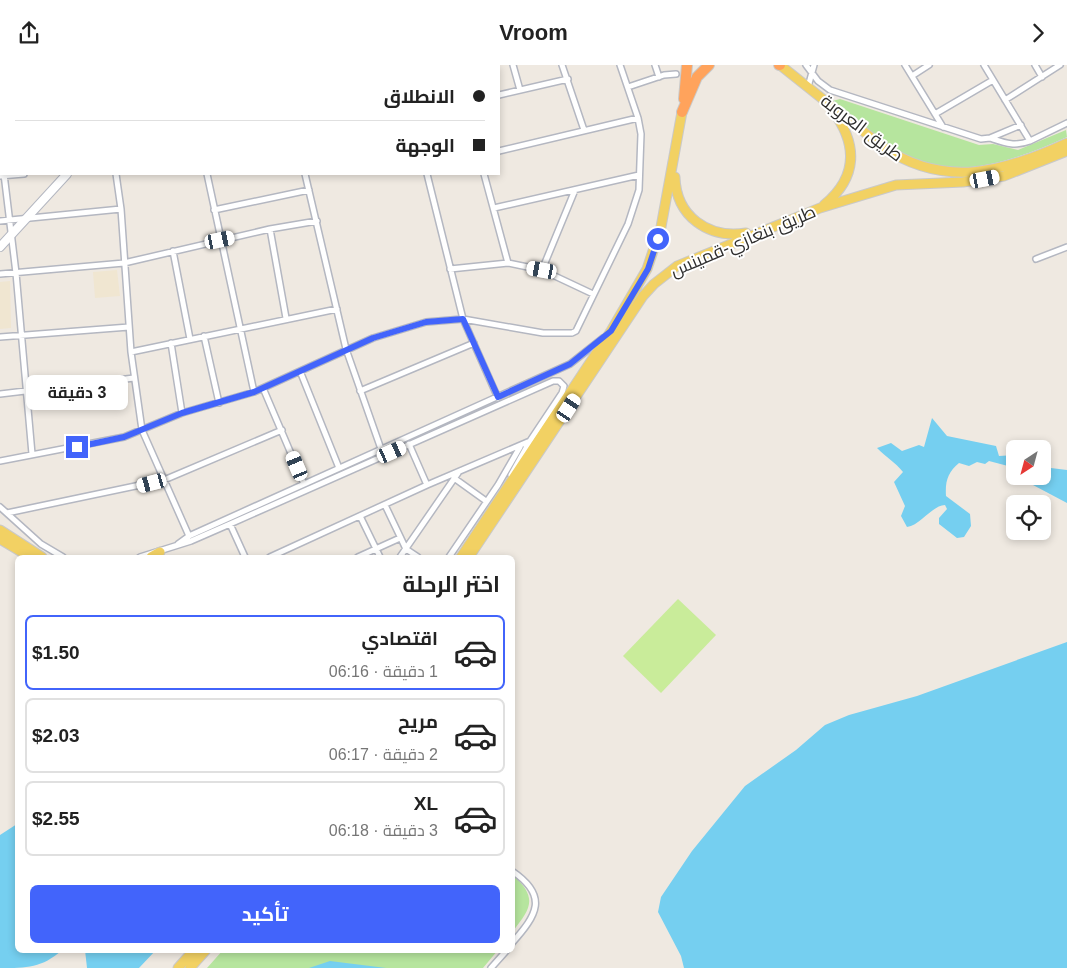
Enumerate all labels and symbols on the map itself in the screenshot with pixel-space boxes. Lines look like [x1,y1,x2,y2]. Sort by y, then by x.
street label: طريق العروبة [816,91,907,167]
car [968,169,1001,189]
street label: طريق بنغازي-قمينس [667,201,820,284]
route start [647,228,669,250]
car [203,230,236,250]
car [525,260,558,280]
callout: 3 دقيقة [26,375,128,409]
car [554,391,583,425]
route end [66,436,88,458]
car [375,439,408,465]
north arrow [1006,440,1051,485]
car [284,449,309,483]
car [135,472,168,494]

